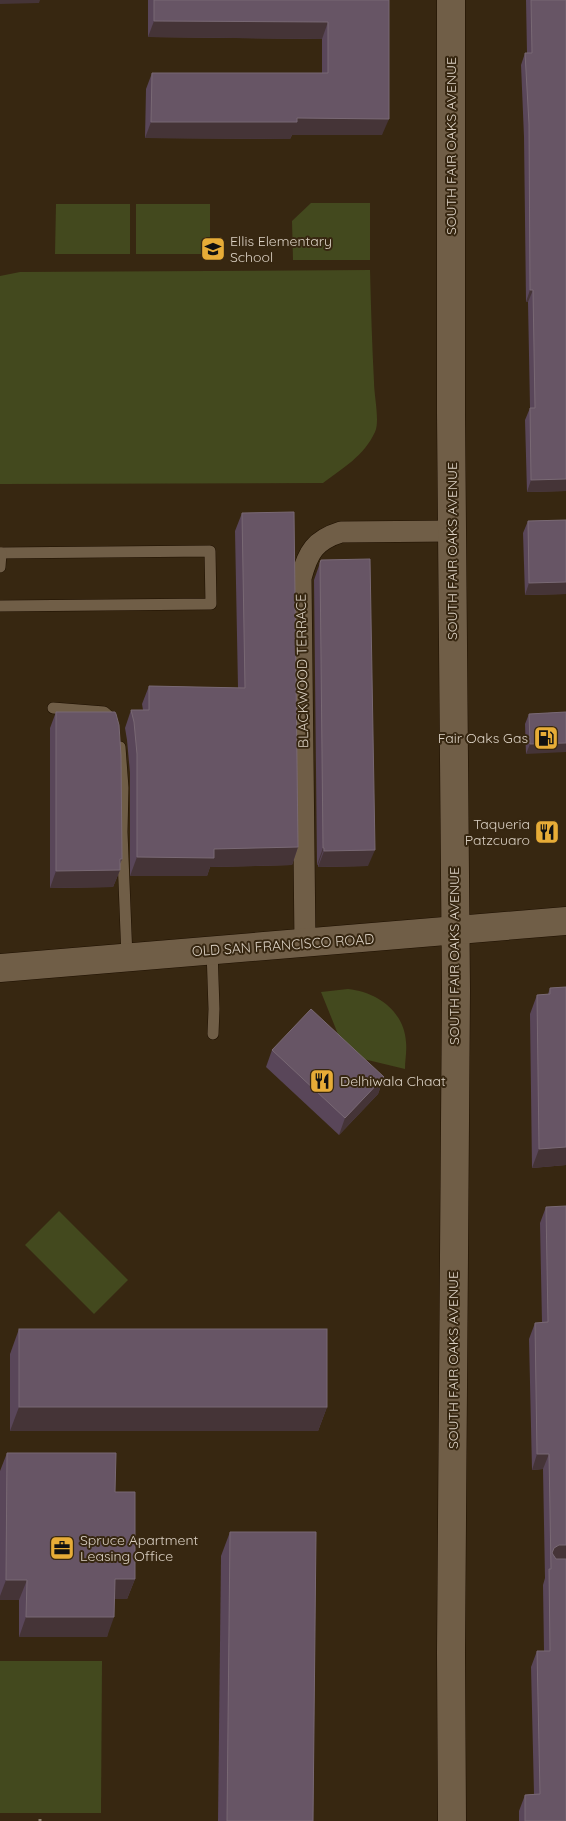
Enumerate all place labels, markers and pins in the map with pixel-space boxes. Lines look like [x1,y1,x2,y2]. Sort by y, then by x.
place label: Ellis Elementary School [230,232,332,266]
school or university icon: Ellis Elementary School [200,236,226,262]
fuel station icon: Fair Oaks Gas [533,725,559,751]
place label: Fair Oaks Gas [438,729,528,747]
place label: Taqueria Patzcuaro [465,815,530,849]
restaurant icon: Taqueria Patzcuaro [534,819,560,845]
restaurant icon: Delhiwala Chaat [309,1068,335,1094]
place label: Delhiwala Chaat [340,1072,446,1090]
place label: Spruce Apartment Leasing Office [80,1531,199,1565]
office icon: Spruce Apartment Leasing Office [49,1535,75,1561]

